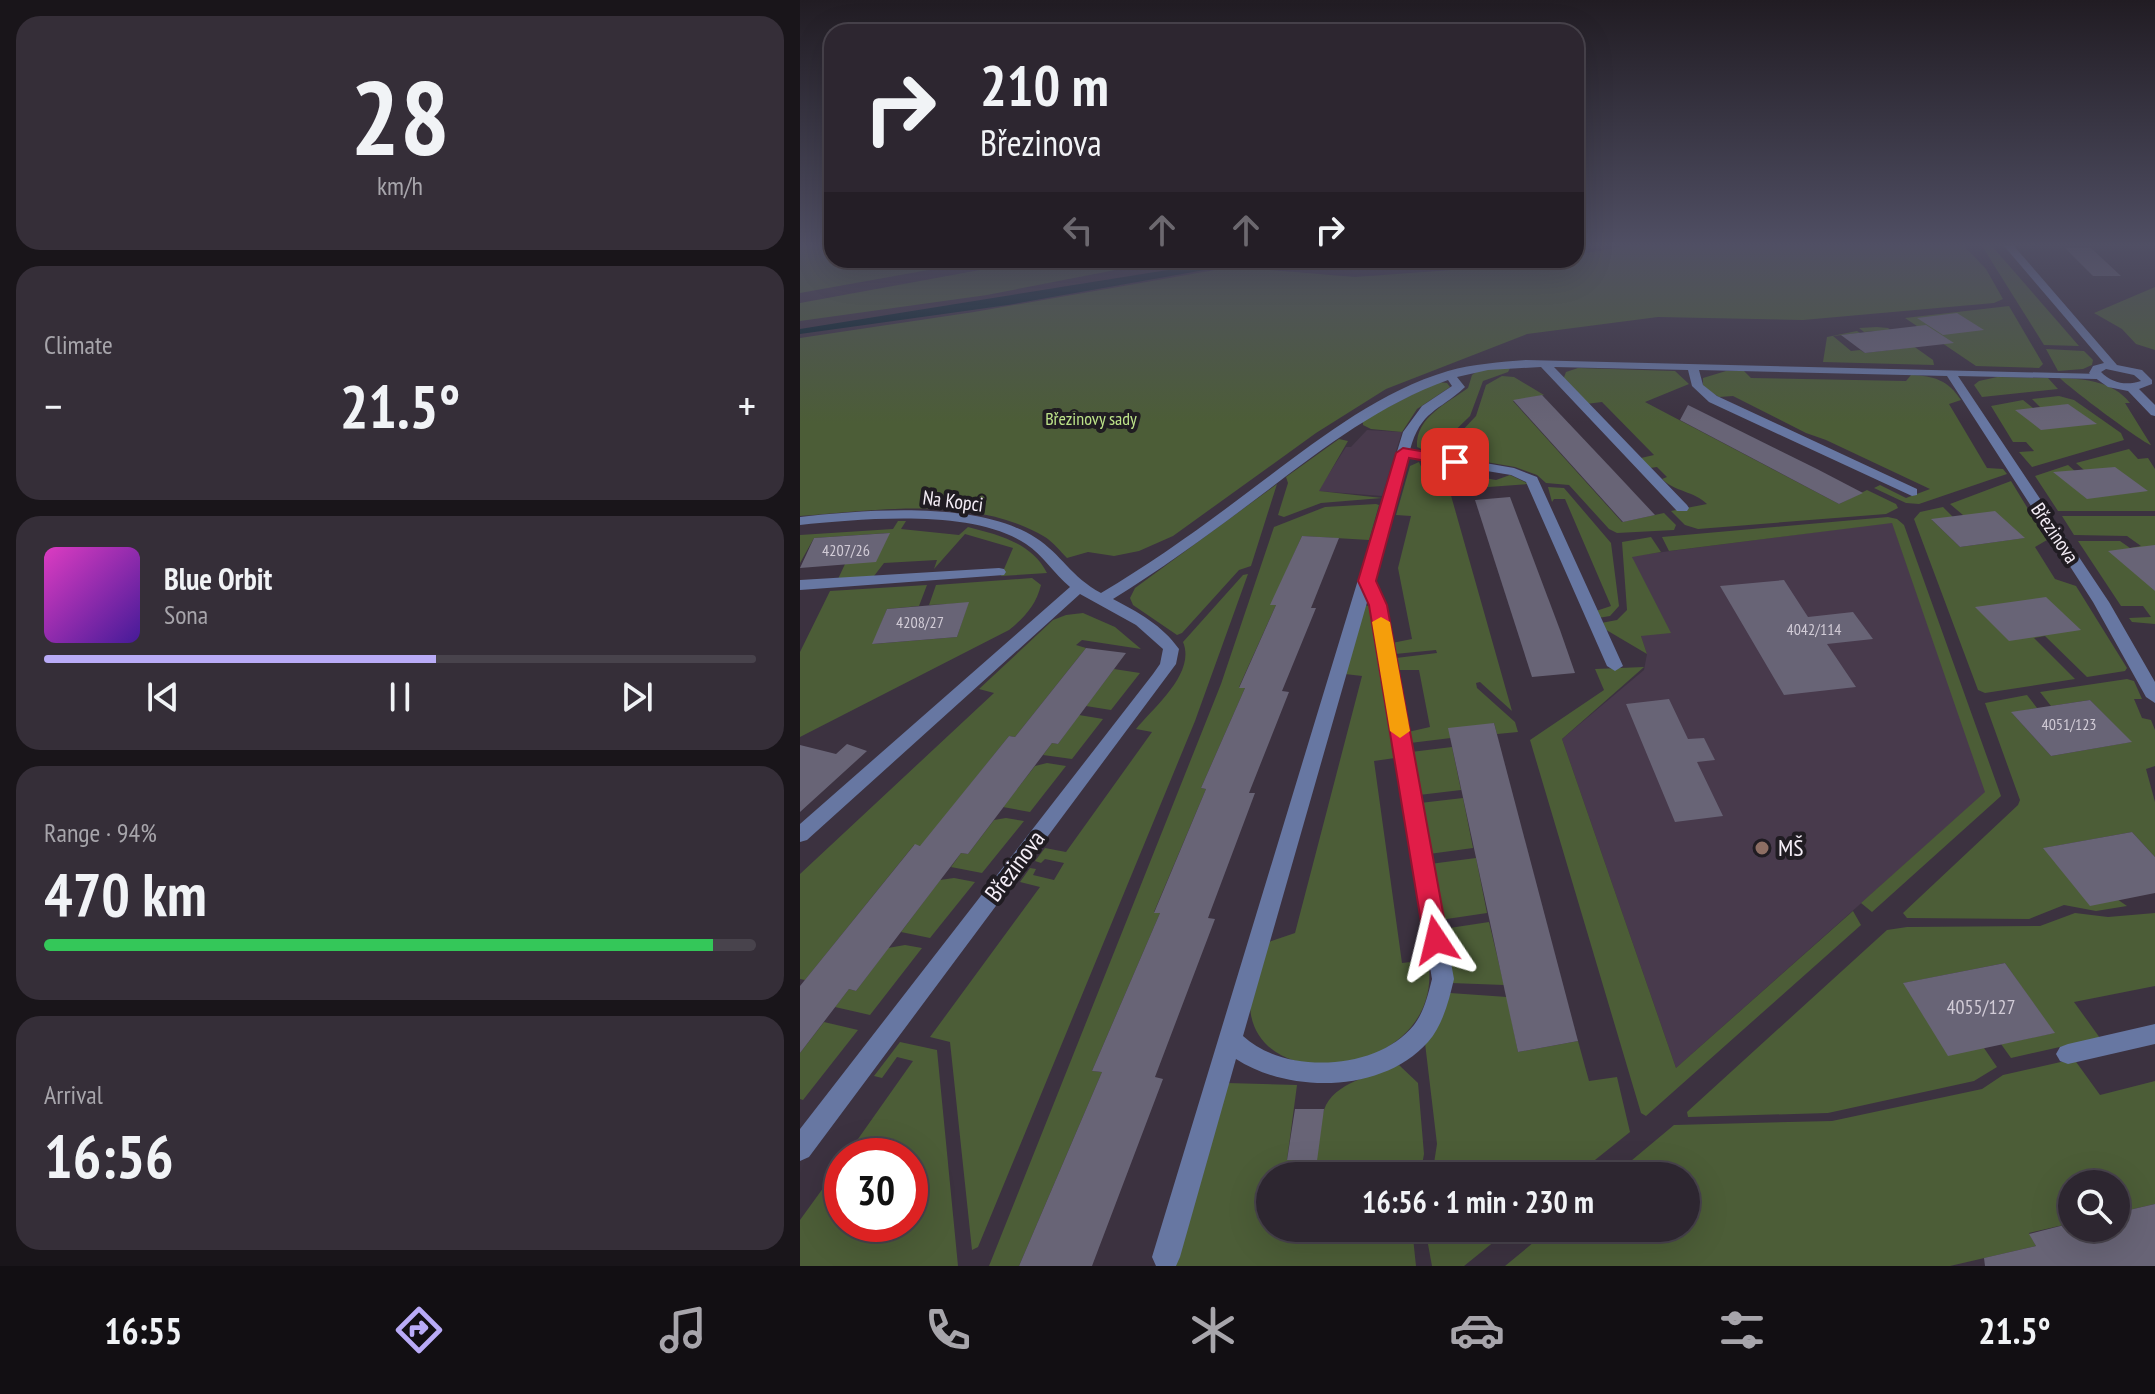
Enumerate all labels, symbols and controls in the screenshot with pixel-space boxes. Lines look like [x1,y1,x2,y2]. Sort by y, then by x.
text: 28 [350,49,450,184]
text: 210 m [980,49,1109,121]
icon: right [848,56,952,160]
text: Březinova [980,119,1102,166]
text: km/h [377,169,423,202]
icon: left [1056,208,1100,252]
icon: ahead [1140,208,1184,252]
icon: ahead [1224,208,1268,252]
icon: right [1308,208,1352,252]
text: Climate [44,328,113,361]
text: 21.5° [340,367,460,445]
text: − [44,377,62,434]
text: + [738,377,756,434]
park label: Březinovy sady [1045,407,1137,430]
pin [1421,428,1489,496]
icon: arrive [1433,440,1477,484]
street label: Na Kopci [921,484,985,518]
street label: Březinova [2025,498,2085,568]
house number: 4207/26 [822,540,870,560]
text: Blue Orbit [164,559,272,598]
text: Sona [164,598,208,631]
house number: 4208/27 [896,612,944,632]
house number: 4042/114 [1786,619,1842,639]
icon: previous [141,675,185,719]
icon: pause [378,675,422,719]
icon: next [615,675,659,719]
house number: 4051/123 [2041,714,2097,734]
text: Range · 94% [44,816,157,849]
street label: Březinova [978,824,1051,907]
place label: MŠ [1778,832,1804,863]
marker: MŠ [1753,839,1771,857]
text: 470 km [44,855,207,933]
position arrow [1394,898,1478,982]
house number: 4055/127 [1947,994,2015,1020]
text: Arrival [44,1078,103,1111]
text: 16:56 [44,1117,174,1195]
speed limit sign: 30 [824,1138,928,1242]
map controls [2058,1170,2130,1242]
button: search [2058,1170,2130,1242]
text: 16:56 · 1 min · 230 m [1362,1182,1594,1221]
icon: directions [391,1302,447,1358]
icon: music [655,1302,711,1358]
icon: phone [920,1302,976,1358]
icon: climate [1185,1302,1241,1358]
icon: car [1449,1302,1505,1358]
icon: filters [1714,1302,1770,1358]
text: 16:55 [104,1307,182,1354]
text: 21.5° [1978,1307,2051,1354]

